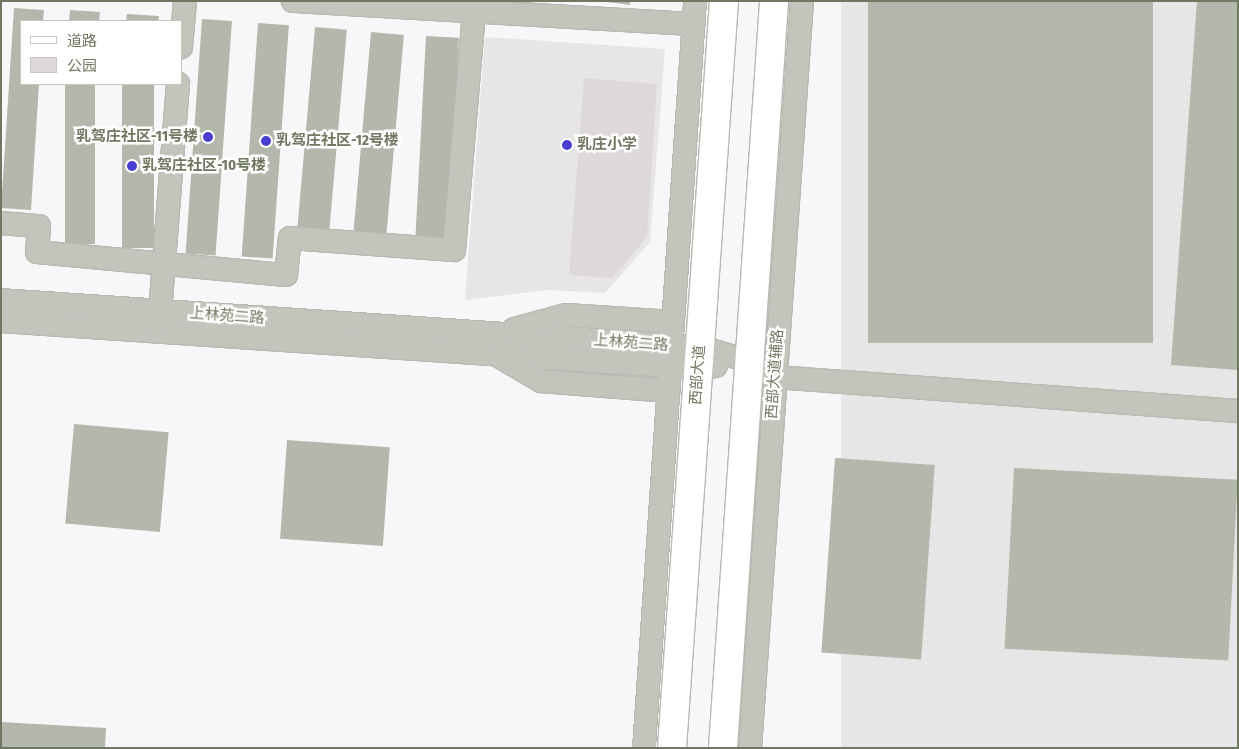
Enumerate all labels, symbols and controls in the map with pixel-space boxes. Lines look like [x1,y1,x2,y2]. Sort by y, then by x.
legend [20,20,182,85]
text: 道路 [67,32,97,50]
text: 公园 [67,57,97,75]
place label: 乳驾庄社区-11号楼 [76,128,198,146]
marker: 乳驾庄社区-11号楼 [202,131,214,143]
place label: 乳驾庄社区-12号楼 [276,132,399,150]
marker: 乳驾庄社区-12号楼 [260,135,272,147]
place label: 乳庄小学 [577,136,637,154]
marker: 乳庄小学 [561,139,573,151]
place label: 乳驾庄社区-10号楼 [142,157,266,175]
marker: 乳驾庄社区-10号楼 [126,160,138,172]
street label: 上林苑二路 [189,304,265,328]
street label: 西部大道辅路 [763,328,787,420]
street label: 上林苑二路 [593,331,669,355]
street label: 西部大道 [687,344,709,406]

